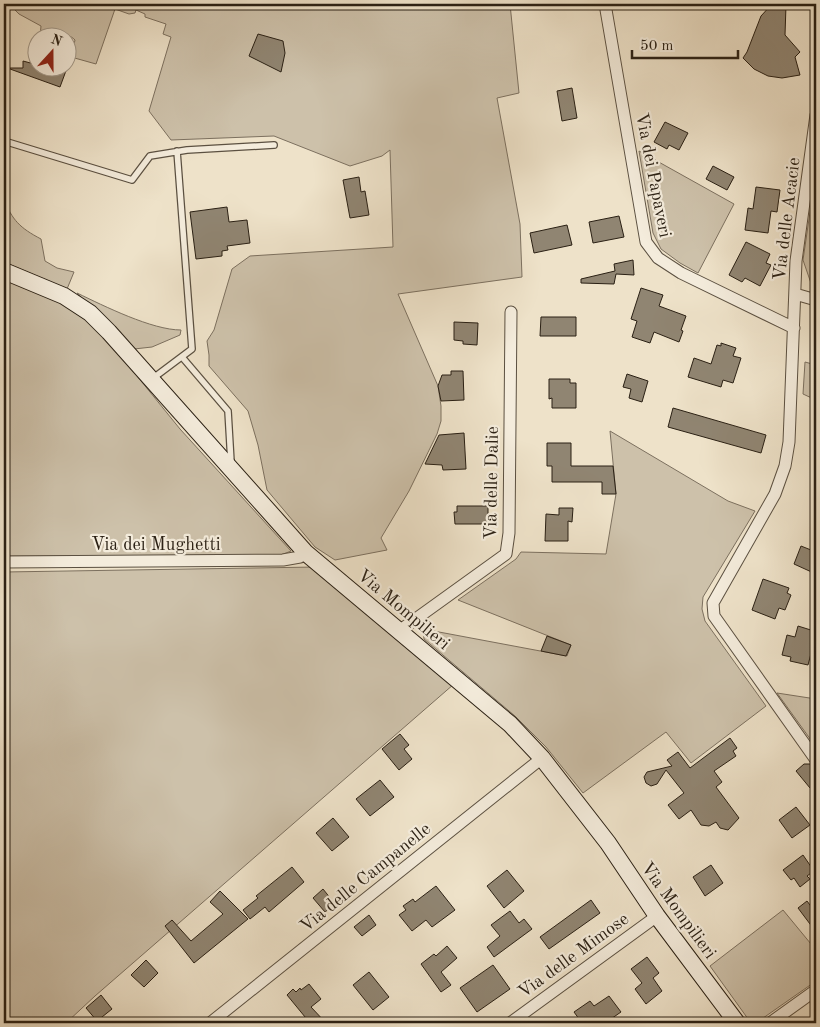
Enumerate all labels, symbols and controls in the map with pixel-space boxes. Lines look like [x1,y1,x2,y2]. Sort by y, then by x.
north arrow [28,28,78,78]
scale bar [632,28,739,60]
text: N [49,32,64,49]
text: 50 m [640,39,674,54]
street label: Via dei Papaveri [632,111,674,239]
street label: Via delle Acacie [770,156,803,282]
street label: Via delle Dalie [482,426,502,540]
street label: Via dei Mughetti [91,536,221,554]
street label: Via Mompilieri [354,566,453,654]
street label: Via delle Campanelle [297,820,434,936]
street label: Via Mompilieri [637,859,719,962]
street label: Via delle Mimose [515,910,632,1002]

